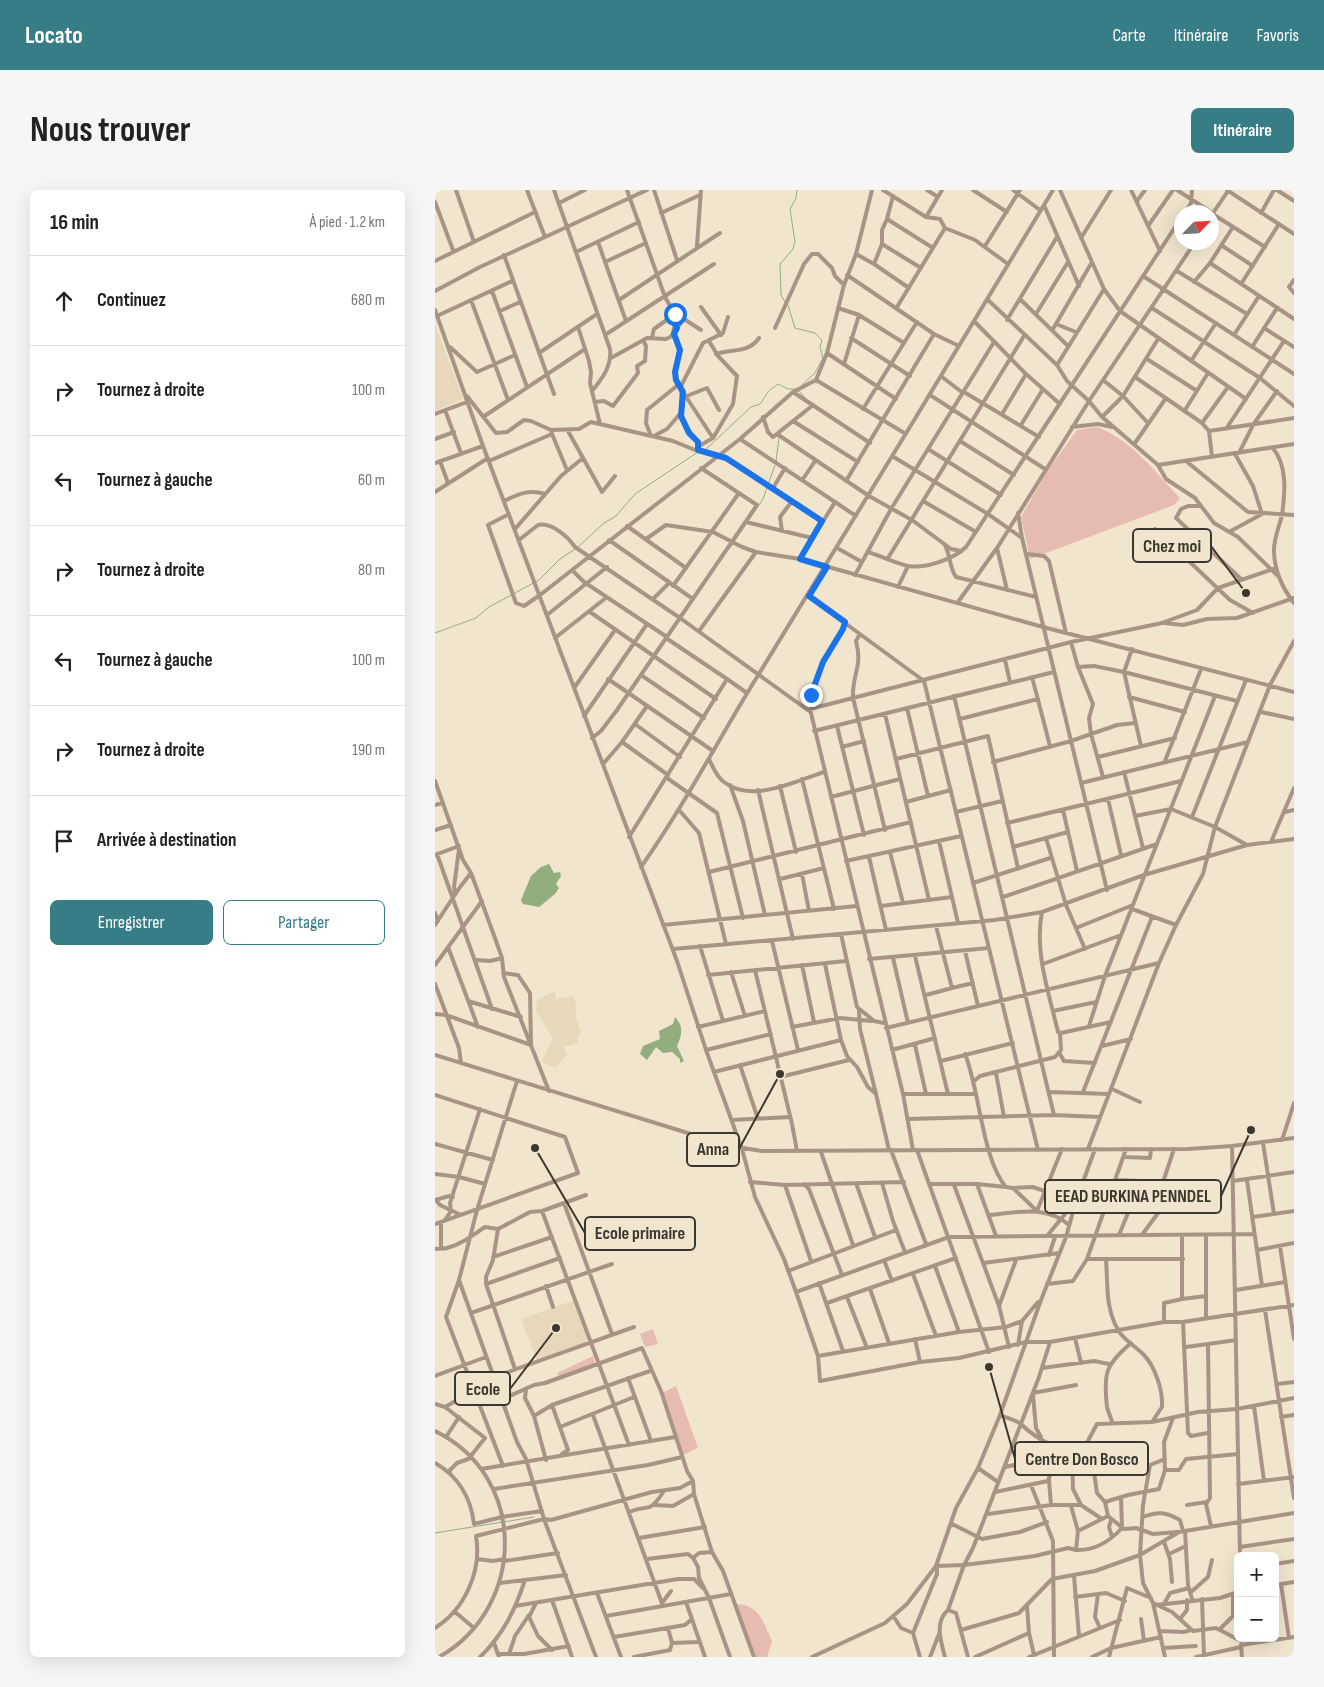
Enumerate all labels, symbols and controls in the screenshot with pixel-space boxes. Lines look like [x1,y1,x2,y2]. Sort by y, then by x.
text: Locato [25,21,83,50]
text: Carte [1112,25,1146,46]
text: Itinéraire [1174,25,1228,46]
text: Favoris [1256,25,1299,46]
button: Itinéraire [1191,108,1294,153]
text: Nous trouver [30,109,191,152]
north arrow [1174,205,1219,250]
text: 16 min [50,210,99,235]
text: À pied · 1.2 km [310,213,385,232]
icon: ahead [50,287,78,315]
text: Continuez [97,289,166,312]
text: 680 m [351,291,385,310]
route start [664,303,687,326]
icon: right [50,377,78,405]
text: Tournez à droite [97,379,205,402]
text: 100 m [352,381,385,400]
icon: left [50,467,78,495]
text: Tournez à gauche [97,469,213,492]
text: 60 m [358,471,385,490]
callout: Chez moi [1133,529,1211,562]
text: Chez moi [1143,536,1201,557]
icon: right [50,557,78,585]
text: Tournez à droite [97,559,205,582]
text: 80 m [358,561,385,580]
icon: left [50,647,78,675]
text: Tournez à gauche [97,649,213,672]
text: 100 m [352,651,385,670]
route end [800,684,823,707]
icon: right [50,737,78,765]
text: Tournez à droite [97,739,205,762]
text: 190 m [352,741,385,760]
icon: arrive [50,827,78,855]
text: Arrivée à destination [97,829,237,852]
button: Enregistrer [50,900,213,945]
button: Partager [223,900,385,945]
callout: Anna [687,1133,739,1166]
text: Anna [696,1139,729,1160]
callout: EEAD BURKINA PENNDEL [1045,1180,1221,1213]
text: EEAD BURKINA PENNDEL [1055,1186,1211,1207]
callout: Ecole primaire [585,1217,695,1250]
text: Ecole primaire [595,1223,685,1244]
callout: Ecole [455,1372,510,1405]
text: Ecole [466,1379,500,1400]
callout: Centre Don Bosco [1015,1442,1148,1475]
text: Centre Don Bosco [1025,1449,1139,1470]
map controls [1234,1552,1279,1642]
button: + [1234,1552,1279,1597]
button: − [1234,1597,1279,1642]

